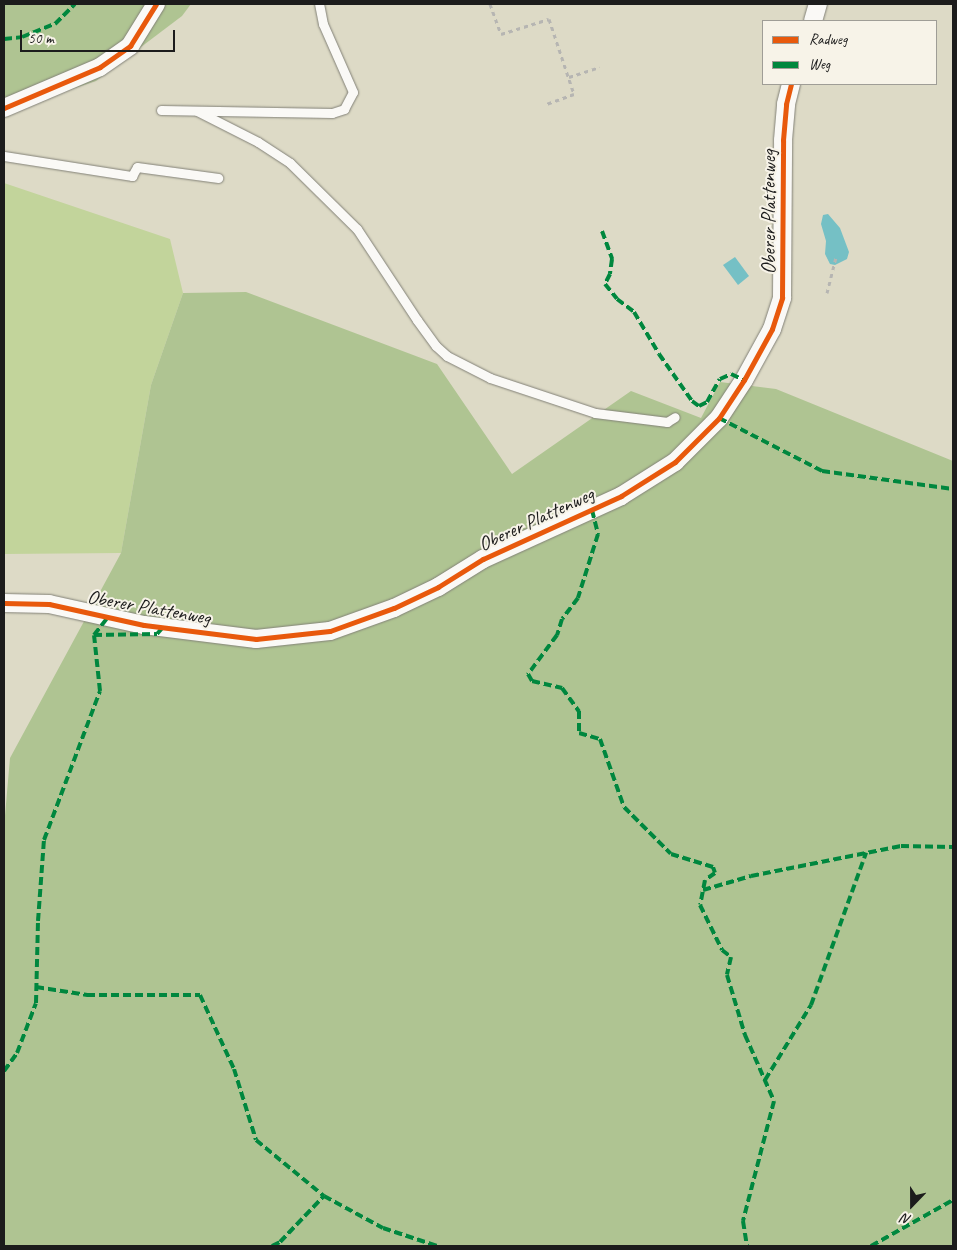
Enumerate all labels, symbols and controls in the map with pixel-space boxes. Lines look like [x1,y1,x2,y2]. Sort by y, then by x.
scale bar [22,20,178,52]
legend [762,20,937,85]
text: 50 m [28,29,54,48]
text: Radweg [809,30,847,49]
text: Weg [809,55,830,74]
street label: Oberer Plattenweg [756,149,780,275]
street label: Oberer Plattenweg [474,482,598,556]
street label: Oberer Plattenweg [85,584,213,630]
north arrow [887,1180,937,1230]
text: N [899,1210,913,1229]

